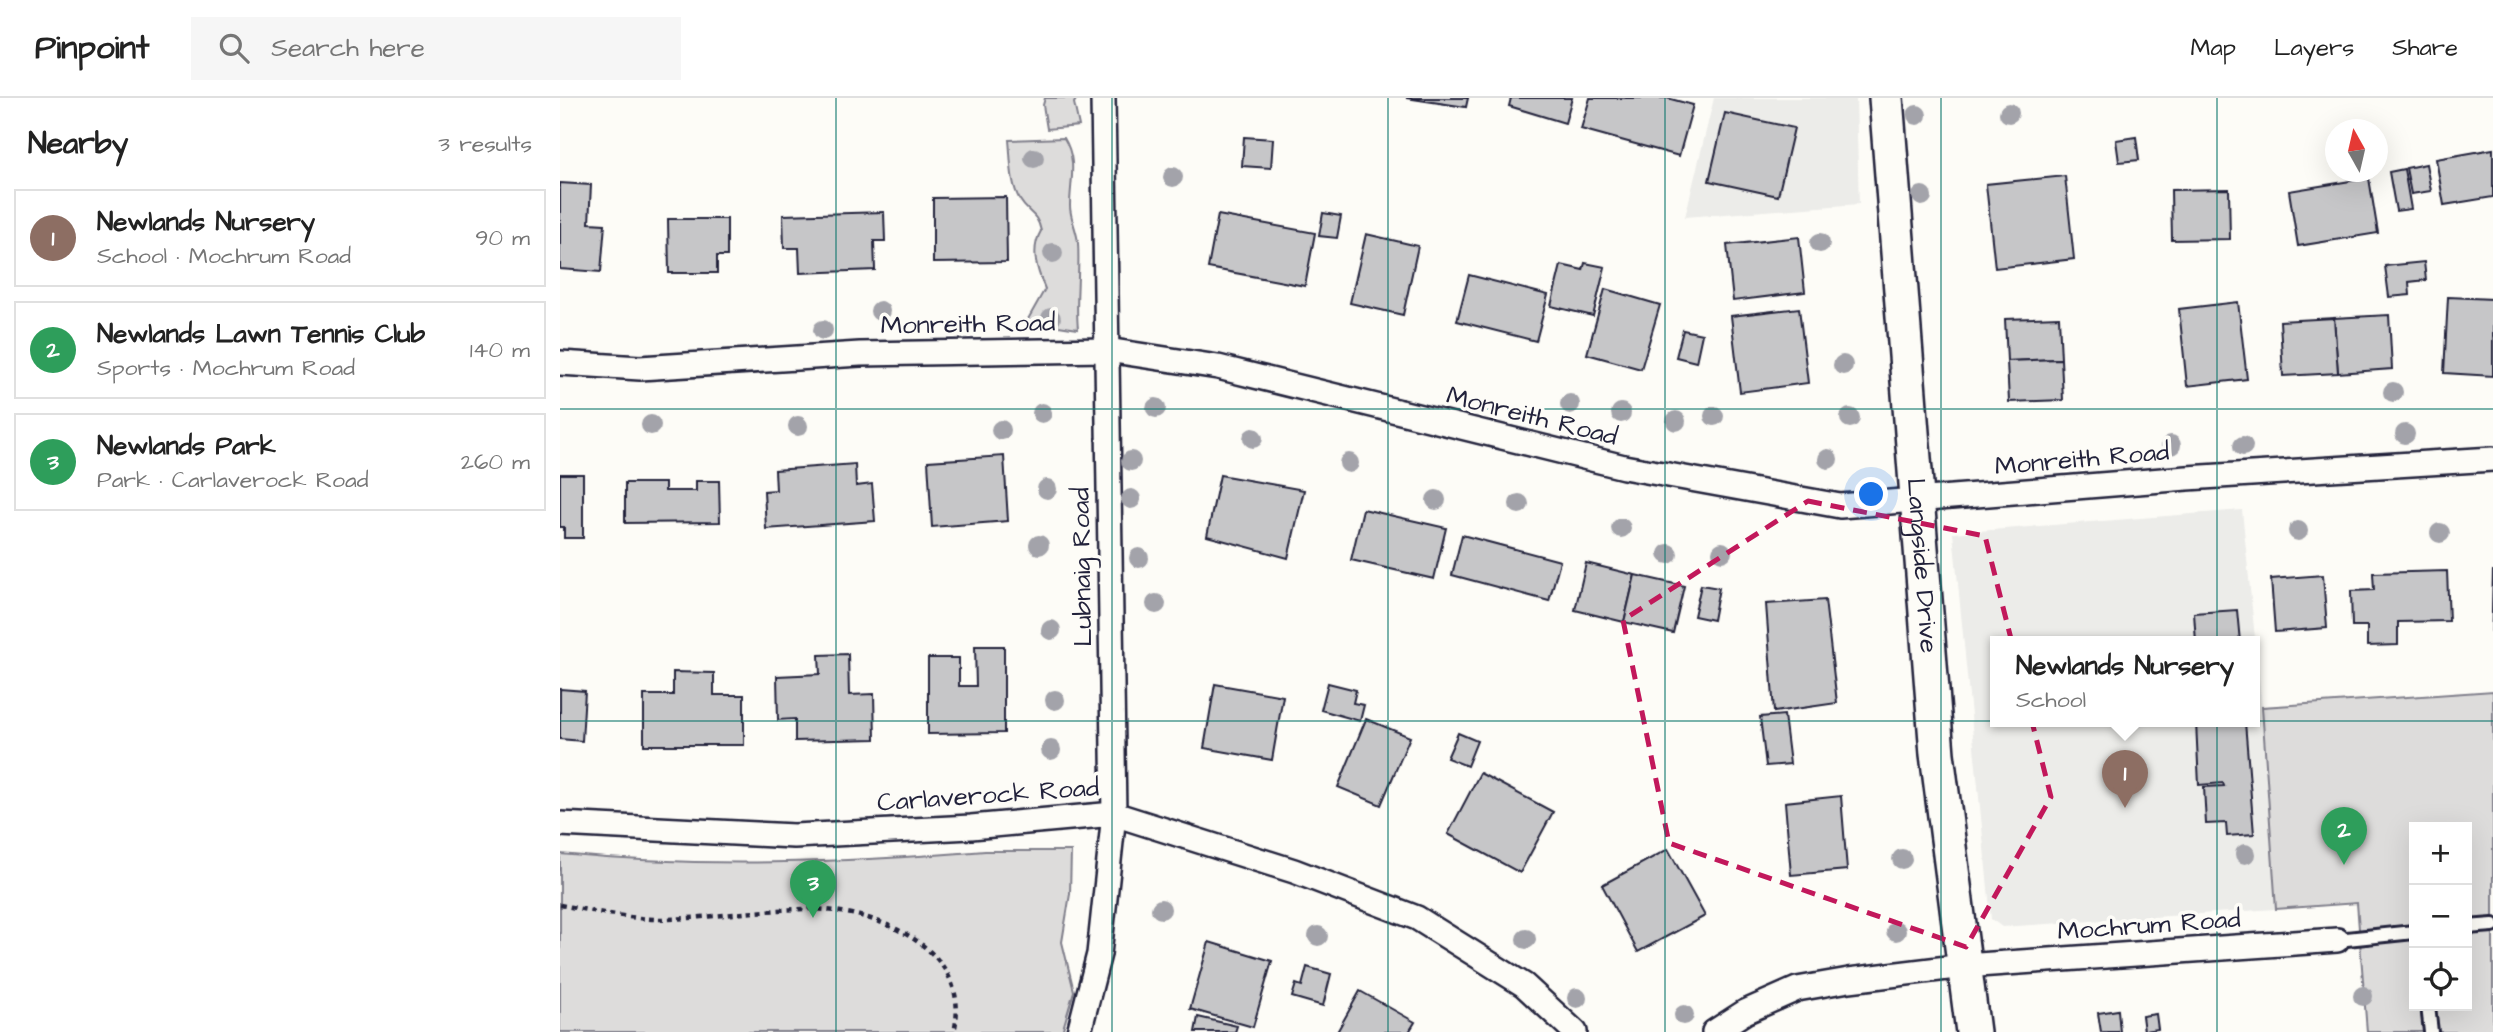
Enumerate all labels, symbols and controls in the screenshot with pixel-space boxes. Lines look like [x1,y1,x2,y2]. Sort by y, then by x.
search box [191,17,681,80]
text: Pinpoint [35,25,149,71]
icon: search [215,29,253,67]
text: Search here [271,30,425,66]
text: Map [2191,31,2236,65]
text: Layers [2274,31,2354,65]
text: Share [2392,31,2458,65]
north arrow [2325,119,2388,182]
text: Nearby [28,123,128,165]
text: 3 results [438,128,532,160]
text: Newlands Nursery [97,204,315,240]
text: 1 [52,222,54,254]
text: 90 m [475,222,530,254]
text: School · Mochrum Road [97,240,351,272]
street label: Monreith Road [880,304,1056,344]
text: Newlands Lawn Tennis Club [97,316,425,352]
text: 2 [46,334,60,366]
text: 140 m [470,334,530,366]
text: Sports · Mochrum Road [97,352,355,384]
street label: Monreith Road [1443,377,1621,455]
text: Newlands Park [97,428,276,464]
street label: Monreith Road [1993,433,2171,485]
text: 3 [47,446,59,478]
text: 260 m [461,446,530,478]
text: Park · Carlaverock Road [97,464,369,496]
your location [1854,477,1888,511]
street label: Langside Drive [1898,477,1947,654]
street label: Lubnaig Road [1063,487,1103,647]
popup [1990,636,2260,727]
text: Newlands Nursery [2016,648,2234,684]
text: School [2016,684,2086,716]
pin: 1 [2102,750,2148,808]
street label: Carlaverock Road [876,769,1100,821]
pin: 2 [2321,807,2367,865]
map controls [2409,822,2472,1011]
button: + [2409,822,2472,885]
pin: 3 [790,860,836,918]
button: − [2409,885,2472,948]
street label: Mochrum Road [2056,901,2242,949]
button: locate [2409,948,2472,1011]

